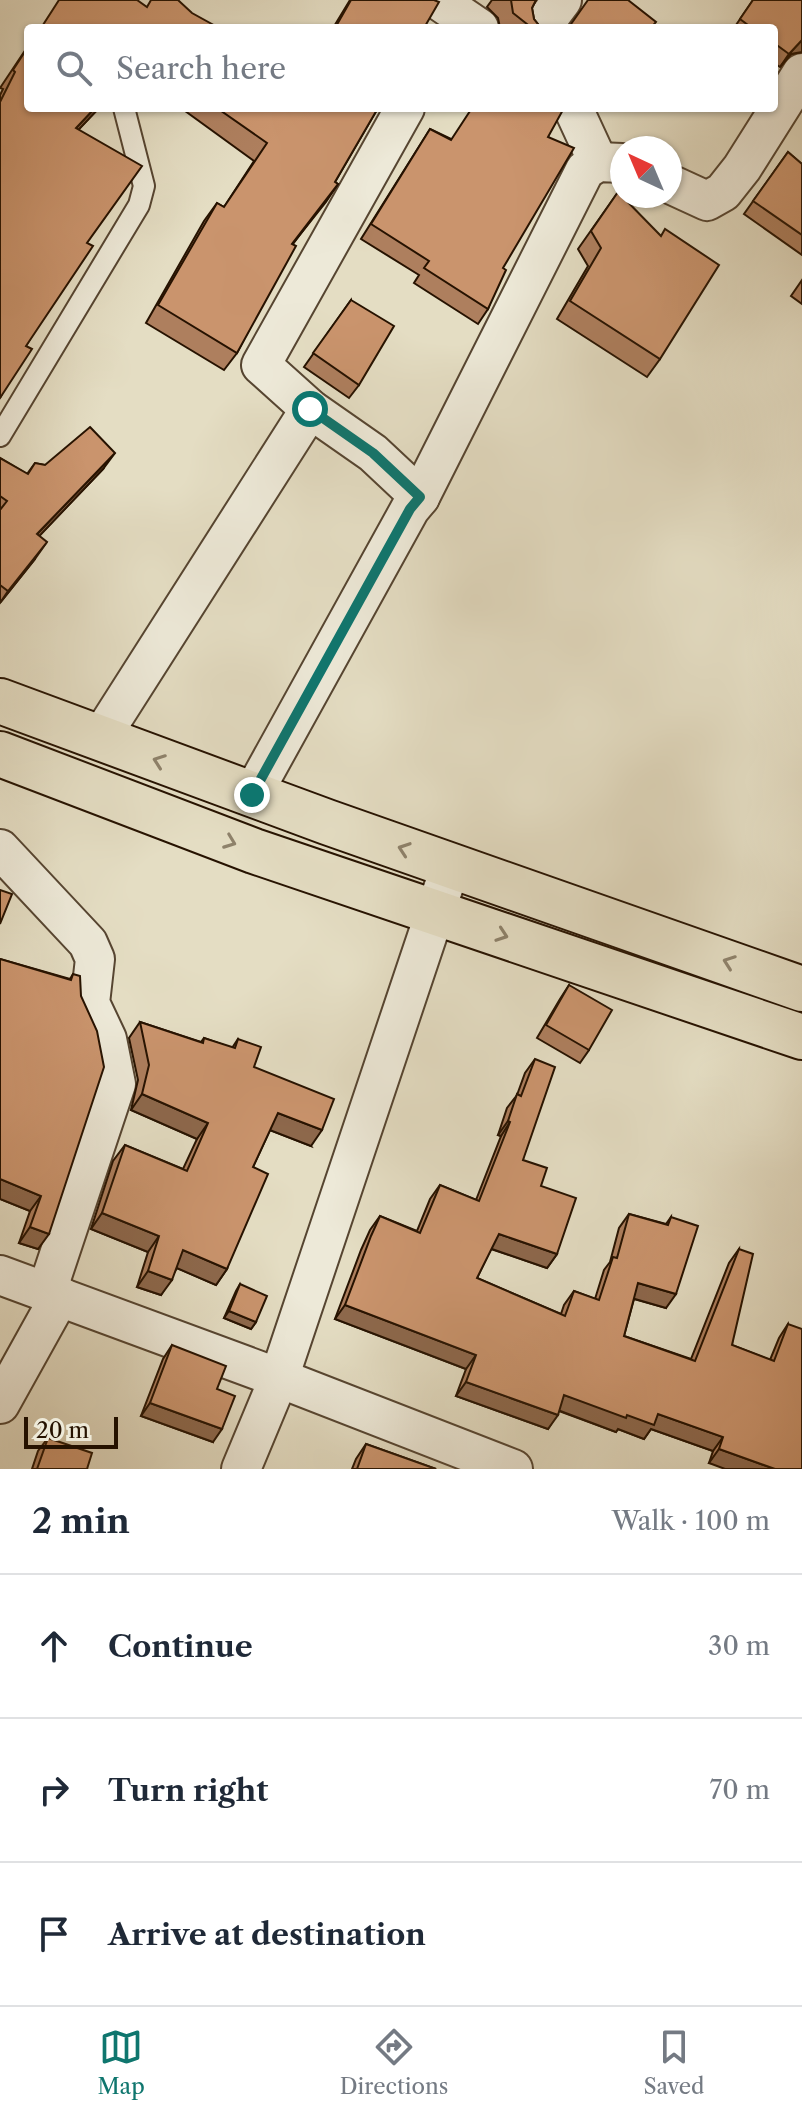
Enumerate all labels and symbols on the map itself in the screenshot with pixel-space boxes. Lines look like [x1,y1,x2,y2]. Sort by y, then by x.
north arrow [610,136,682,208]
route start [292,391,328,427]
one-way arrow [153,755,167,771]
route end [234,777,270,813]
one-way arrow [222,832,236,849]
one-way arrow [398,842,412,858]
one-way arrow [494,926,508,942]
one-way arrow [722,956,736,972]
scale bar [24,1413,118,1449]

